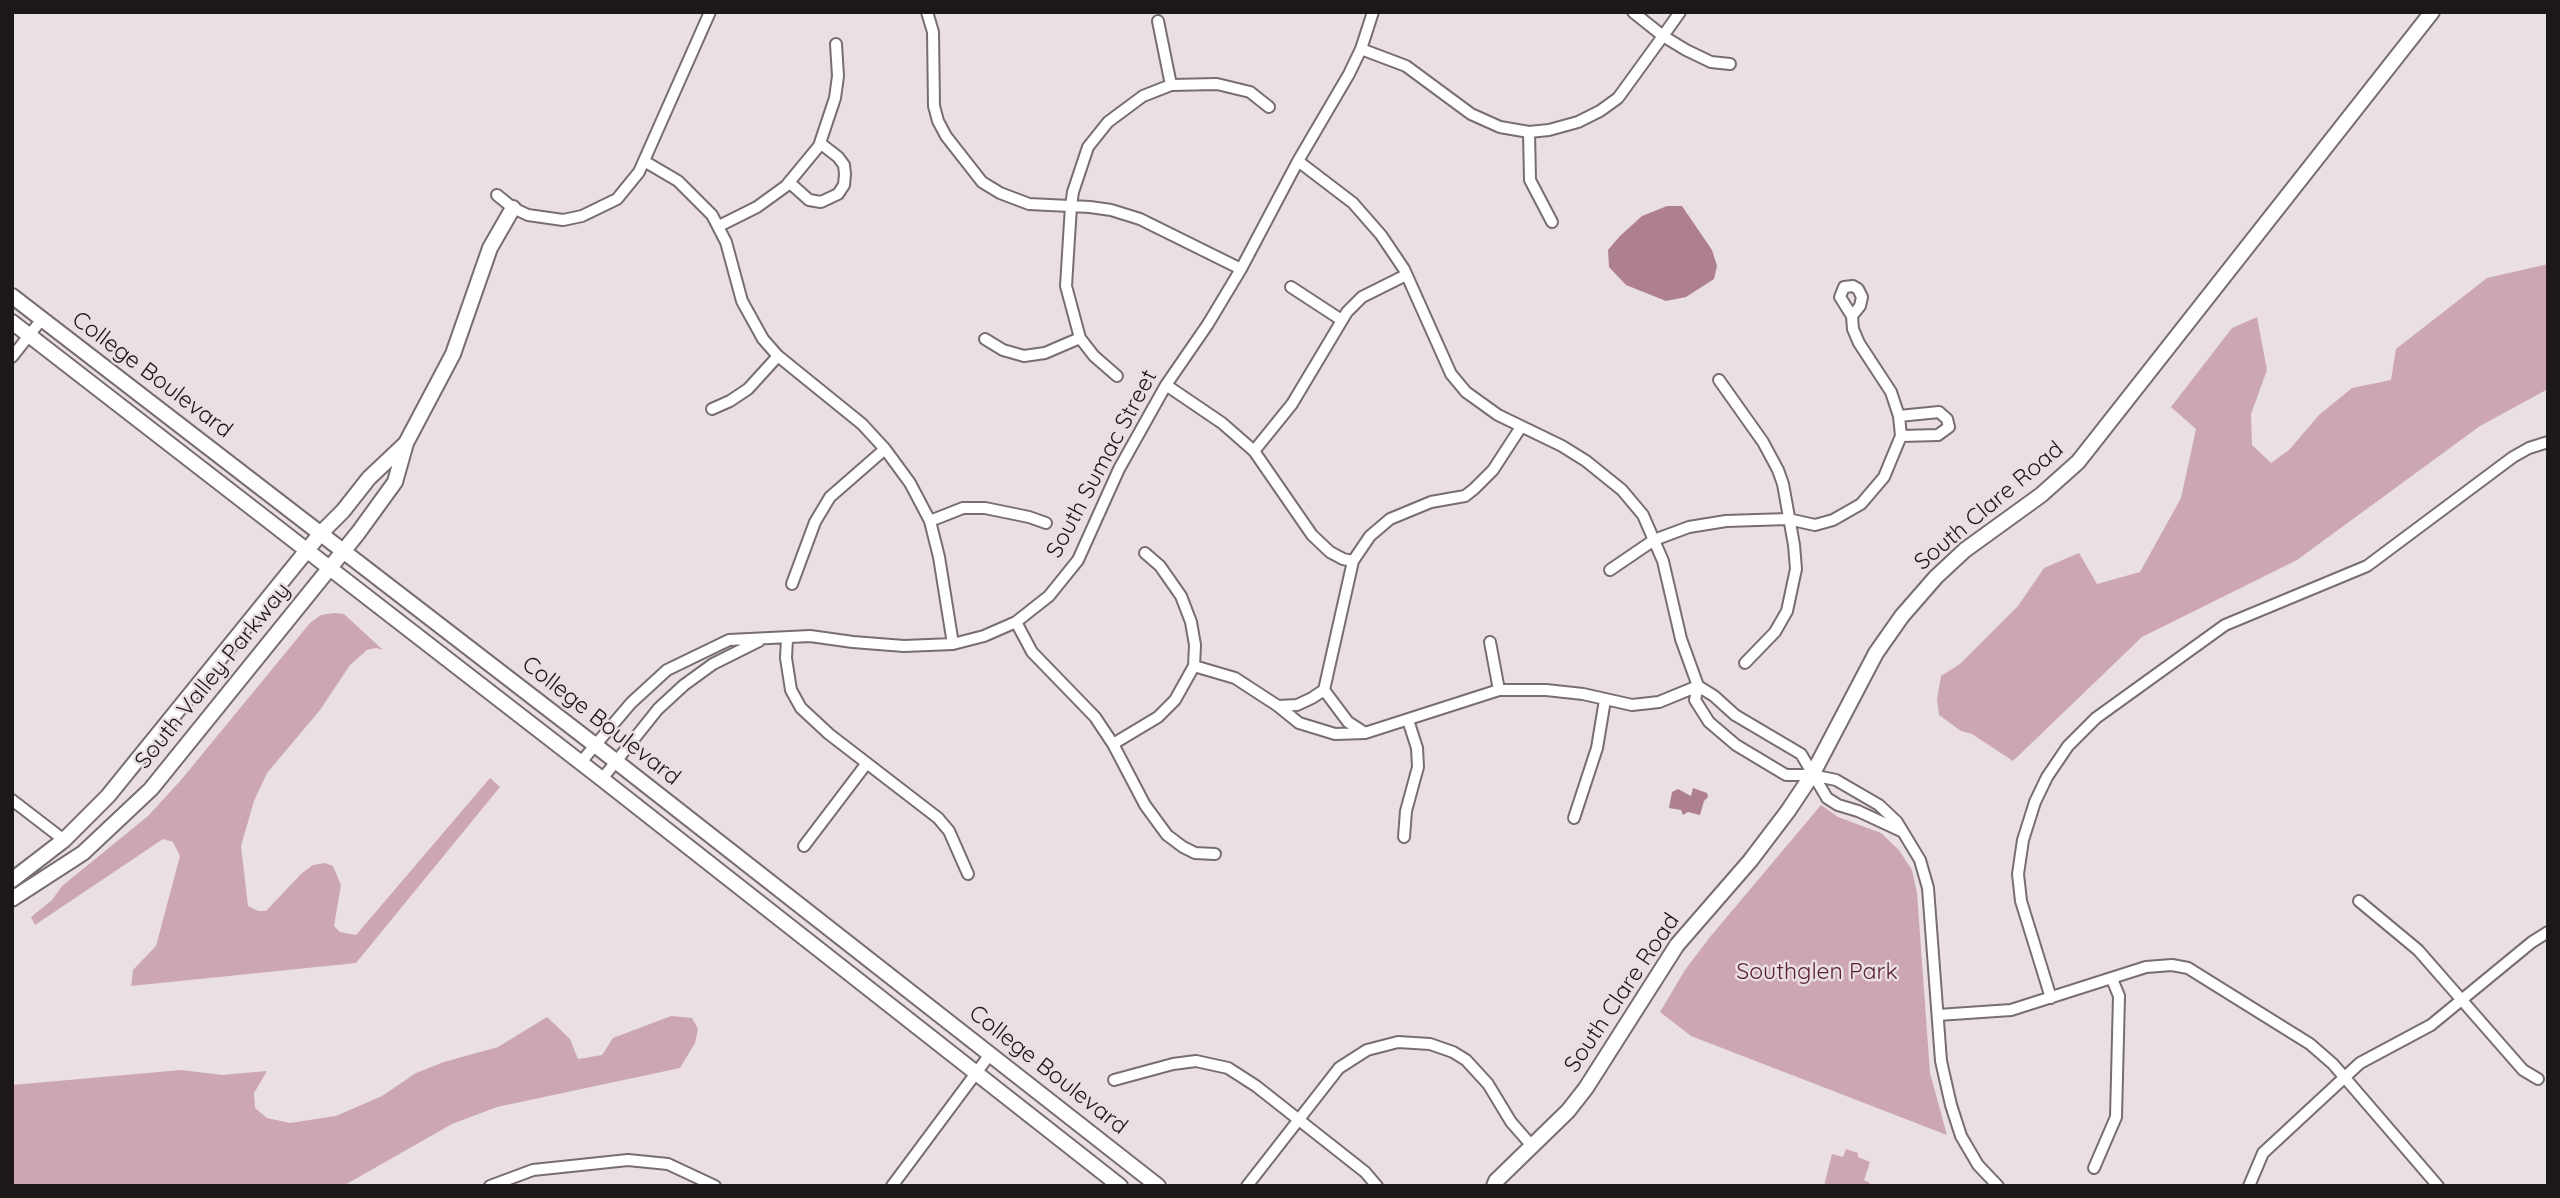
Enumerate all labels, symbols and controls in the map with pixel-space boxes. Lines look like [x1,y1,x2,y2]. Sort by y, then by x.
street label: College Boulevard [66,306,238,444]
street label: South Sumac Street [1041,365,1163,563]
street label: South Clare Road [1909,436,2069,576]
street label: South Valley Parkway [129,577,297,775]
street label: College Boulevard [516,651,686,791]
street label: South Clare Road [1559,908,1685,1078]
park label: Southglen Park [1736,958,1898,986]
street label: College Boulevard [963,1000,1133,1140]

